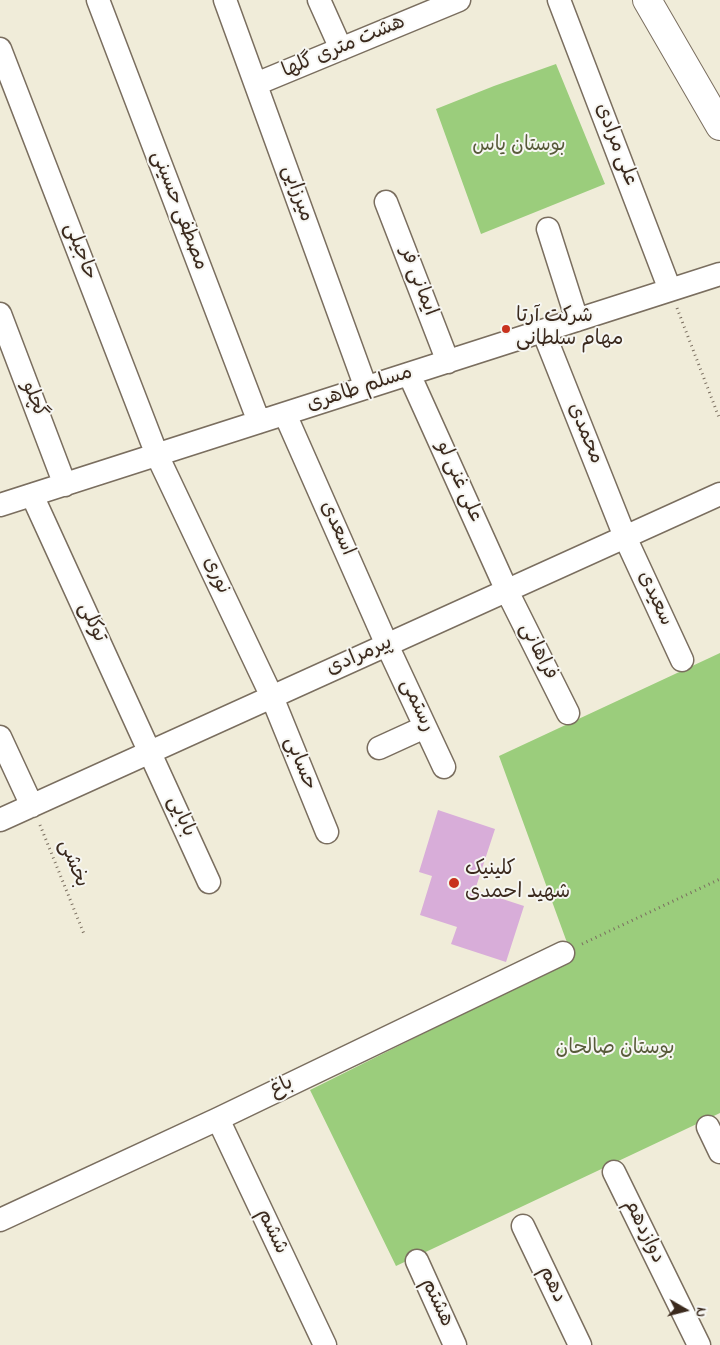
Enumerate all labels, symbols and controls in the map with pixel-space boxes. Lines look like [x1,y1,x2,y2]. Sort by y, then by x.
street label: هشت متری گلها [279,11,409,85]
street label: علی مرادی [588,100,642,190]
park label: بوستان یاس [472,135,566,159]
street label: مصطفی حسینی [144,148,212,274]
street label: میرزایی [275,163,317,225]
street label: حاجیلی [57,220,101,284]
street label: ایمانی فر [393,244,441,320]
place label: شرکت آرتا مهام سلطانی [516,306,623,353]
marker: شرکت آرتا مهام سلطانی [500,323,512,335]
street label: مسلم طاهری [304,362,416,418]
street label: گچلو [15,378,51,422]
street label: محمدی [561,400,607,468]
street label: علی غنی لو [429,438,487,526]
street label: اسعدی [313,498,359,560]
street label: نوری [196,554,234,598]
street label: سعیدی [631,568,677,630]
street label: توکلی [71,599,111,647]
street label: فراهانی [512,619,562,685]
street label: پیرمرادی [323,632,397,682]
street label: رستمی [393,676,439,736]
street label: حسابی [277,734,321,794]
street label: بابایی [160,793,200,841]
street label: بخشی [52,837,92,891]
place label: کلینیک شهید احمدی [465,859,570,906]
marker: کلینیک شهید احمدی [447,876,461,890]
park label: بوستان صالحان [555,1038,675,1062]
street label: باغ [266,1072,298,1104]
street label: دوازدهم [617,1196,669,1268]
street label: ششم [250,1206,292,1258]
street label: دهم [532,1263,570,1307]
street label: هشتم [414,1275,458,1331]
north arrow [660,1285,710,1335]
text: N [689,1306,711,1318]

